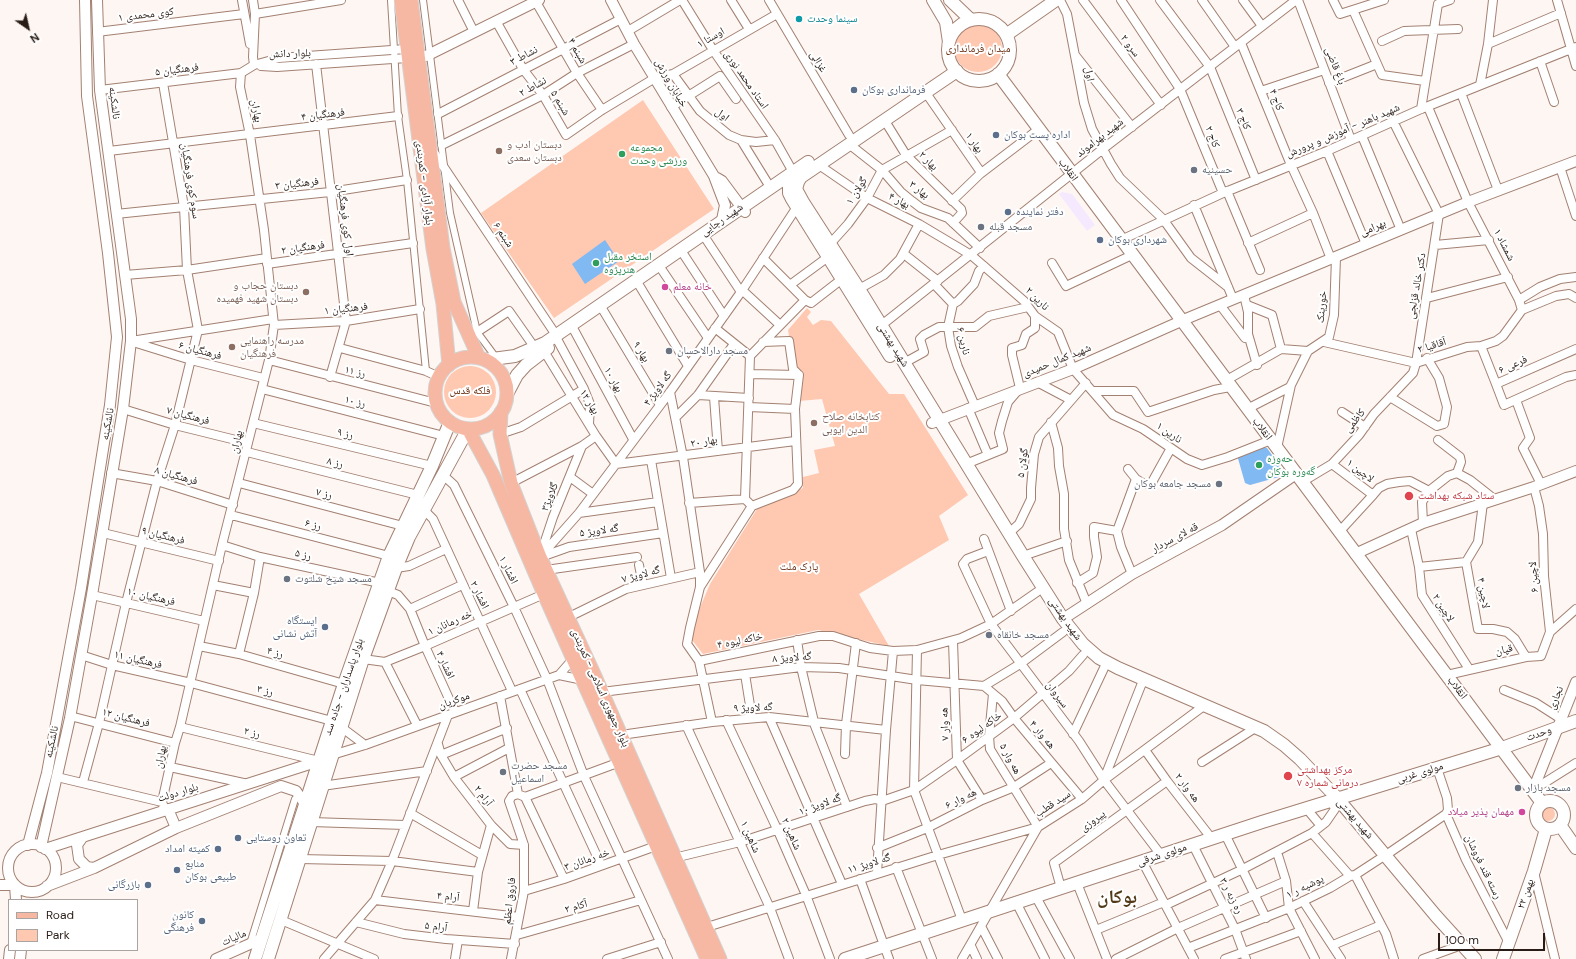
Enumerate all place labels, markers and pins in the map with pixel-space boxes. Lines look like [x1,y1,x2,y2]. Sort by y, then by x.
place label: سینما وحدت [807,12,858,26]
marker: سینما وحدت [794,14,804,24]
place label: فرمانداری بوکان [862,83,926,97]
marker: فرمانداری بوکان [849,85,859,95]
place label: اداره پست بوکان [1004,128,1070,142]
marker: اداره پست بوکان [991,130,1001,140]
place label: دبستان ادب و دبستان سعدی [507,138,562,164]
place label: مجموعه ورزشی وحدت [630,141,687,167]
marker: دبستان ادب و دبستان سعدی [494,146,504,156]
marker: مجموعه ورزشی وحدت [617,149,627,159]
place label: حسینیه [1202,163,1232,177]
marker: حسینیه [1189,165,1199,175]
place label: دفتر نماینده [1016,205,1064,219]
marker: دفتر نماینده [1003,207,1013,217]
place label: مسجد قبله [989,220,1032,234]
marker: مسجد قبله [976,222,986,232]
place label: شهرداری بوکان [1108,233,1167,247]
marker: شهرداری بوکان [1095,235,1105,245]
place label: استخر مقبل هنرپژوه [604,250,651,276]
marker: استخر مقبل هنرپژوه [591,258,601,268]
place label: دبستان حجاب و دبستان شهید فهمیده [216,279,298,305]
place label: خانه معلم [673,280,712,294]
marker: خانه معلم [660,282,670,292]
marker: دبستان حجاب و دبستان شهید فهمیده [301,287,311,297]
place label: مدرسه راهنمایی فرهنگیان [240,334,304,360]
marker: مدرسه راهنمایی فرهنگیان [227,342,237,352]
place label: مسجد دارالاحسان [677,344,748,358]
marker: مسجد دارالاحسان [664,346,674,356]
place label: کتابخانه صلاح الدین ایوبی [822,410,880,436]
marker: کتابخانه صلاح الدین ایوبی [809,418,819,428]
place label: حه‌وزه گه‌وره بوکان [1267,452,1315,478]
marker: حه‌وزه گه‌وره بوکان [1254,460,1264,470]
place label: مسجد جامعه بوکان [1134,477,1211,491]
marker: مسجد جامعه بوکان [1214,479,1224,489]
place label: ستاد شبکه بهداشت [1418,489,1494,503]
marker: ستاد شبکه بهداشت [1403,490,1415,502]
place label: مسجد شیخ شلتوت [295,572,372,586]
marker: مسجد شیخ شلتوت [282,574,292,584]
place label: ایستگاه آتش نشانی [273,614,317,640]
marker: ایستگاه آتش نشانی [320,622,330,632]
place label: مسجد خانقاه [997,628,1049,642]
marker: مسجد خانقاه [984,630,994,640]
place label: مسجد حضرت اسماعیل [511,759,567,785]
place label: مرکز بهداشتی درمانی شماره ۷ [1297,763,1358,789]
marker: مسجد حضرت اسماعیل [498,767,508,777]
marker: مرکز بهداشتی درمانی شماره ۷ [1282,770,1294,782]
place label: مسجد بازار [1526,781,1571,795]
marker: مسجد بازار [1513,783,1523,793]
place label: مهمان پذیر میلاد [1448,805,1514,819]
marker: مهمان پذیر میلاد [1517,807,1527,817]
place label: تعاون روستایی [246,831,306,845]
marker: تعاون روستایی [233,833,243,843]
place label: کمیته امداد [165,842,210,856]
marker: کمیته امداد [213,844,223,854]
place label: منابع طبیعی بوکان [185,857,236,883]
marker: منابع طبیعی بوکان [172,865,182,875]
place label: بازرگانی [108,878,140,892]
marker: بازرگانی [143,880,153,890]
place label: کانون فرهنگی [164,908,194,934]
marker: کانون فرهنگی [197,916,207,926]

